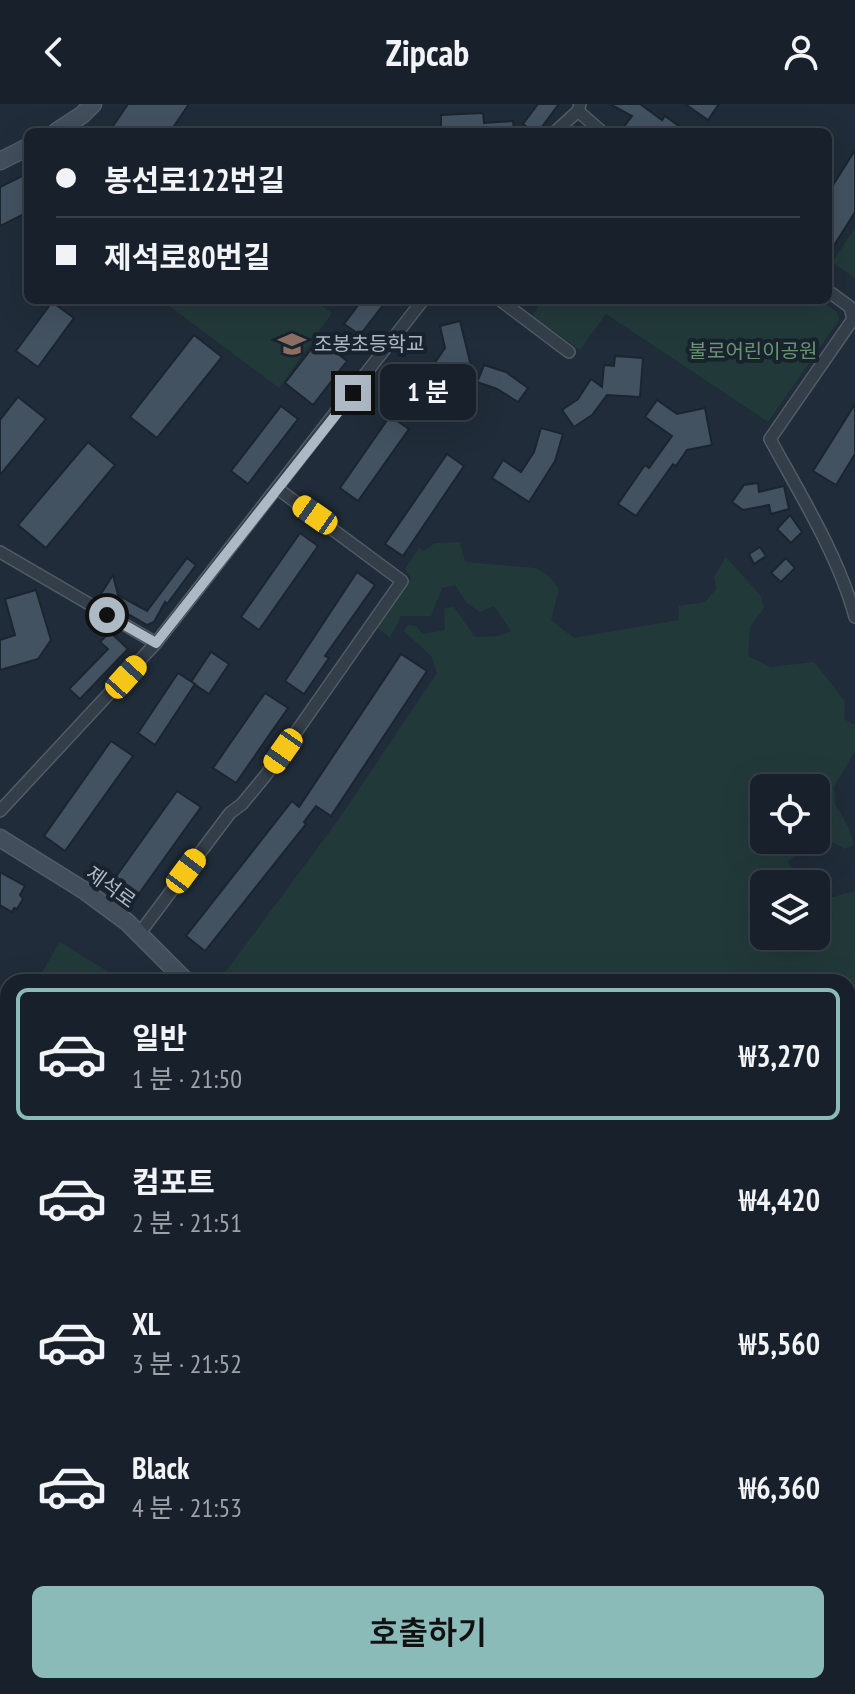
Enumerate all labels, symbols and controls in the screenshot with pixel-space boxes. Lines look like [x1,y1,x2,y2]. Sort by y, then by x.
text: Zipcab [386,29,469,76]
icon: back [32,30,76,74]
icon: person [779,30,823,74]
text: 봉선로122번길 [104,160,285,199]
text: 제석로80번길 [104,237,271,276]
school or university icon: 조봉초등학교 [277,329,307,359]
place label: 조봉초등학교 [314,331,424,357]
park label: 불로어린이공원 [689,338,817,364]
callout: 1 분 [381,365,477,421]
route end [335,375,371,411]
text: 1 분 [407,375,449,408]
car [288,491,342,539]
route start [89,597,125,633]
car [101,651,151,703]
car [259,724,307,778]
map controls [750,774,830,950]
button: locate [750,774,830,854]
car [162,845,210,897]
street label: 제석로 [81,860,141,914]
button: layers [750,870,830,950]
icon: car [36,1018,108,1090]
text: 일반 [132,1018,187,1057]
text: ₩3,270 [739,1036,820,1075]
text: 1 분 · 21:50 [132,1062,242,1095]
icon: car [36,1162,108,1234]
text: 컴포트 [132,1162,215,1201]
text: ₩4,420 [739,1180,820,1219]
text: 2 분 · 21:51 [132,1206,242,1239]
text: XL [132,1304,161,1343]
icon: car [36,1306,108,1378]
text: ₩5,560 [739,1324,820,1363]
text: 3 분 · 21:52 [132,1347,242,1380]
text: Black [132,1448,189,1487]
icon: car [36,1450,108,1522]
text: ₩6,360 [739,1468,820,1507]
text: 4 분 · 21:53 [132,1491,242,1524]
button: 호출하기 [32,1586,824,1678]

